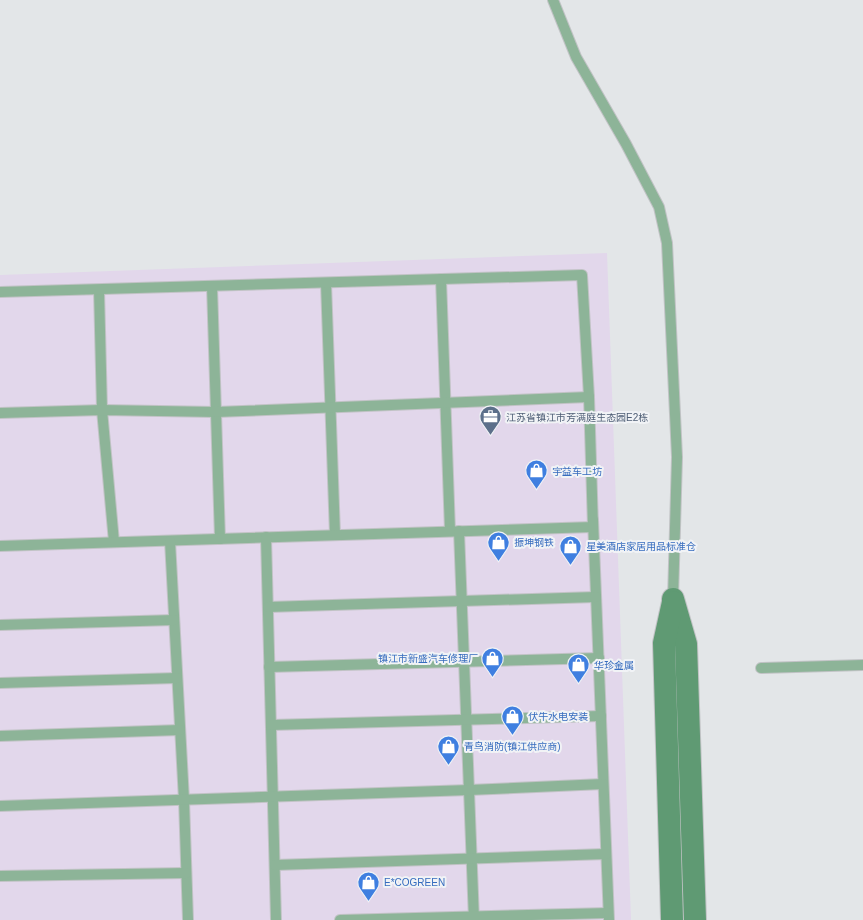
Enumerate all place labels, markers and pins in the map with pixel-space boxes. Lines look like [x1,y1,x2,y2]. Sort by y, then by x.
office icon: 江苏省镇江市芳满庭生态园E2栋 [478,404,504,437]
place label: 江苏省镇江市芳满庭生态园E2栋 [506,412,648,423]
shop icon: 宇益车工坊 [523,458,549,491]
place label: 宇益车工坊 [552,466,602,477]
shop icon: 振坤钢铁 [485,529,511,562]
shop icon: 星美酒店家居用品标准仓 [557,533,583,566]
place label: 振坤钢铁 [514,537,554,548]
place label: 星美酒店家居用品标准仓 [586,541,696,552]
shop icon: 镇江市新盛汽车修理厂 [480,645,506,678]
shop icon: 华珍金属 [565,652,591,685]
place label: 镇江市新盛汽车修理厂 [378,653,478,664]
place label: 华珍金属 [594,660,634,671]
shop icon: 伏牛水电安装 [500,703,526,736]
place label: 伏牛水电安装 [528,711,588,722]
shop icon: 青鸟消防(镇江供应商) [436,733,462,766]
place label: 青鸟消防(镇江供应商) [464,741,561,752]
shop icon: E*COGREEN [356,869,382,902]
place label: E*COGREEN [384,877,445,888]

